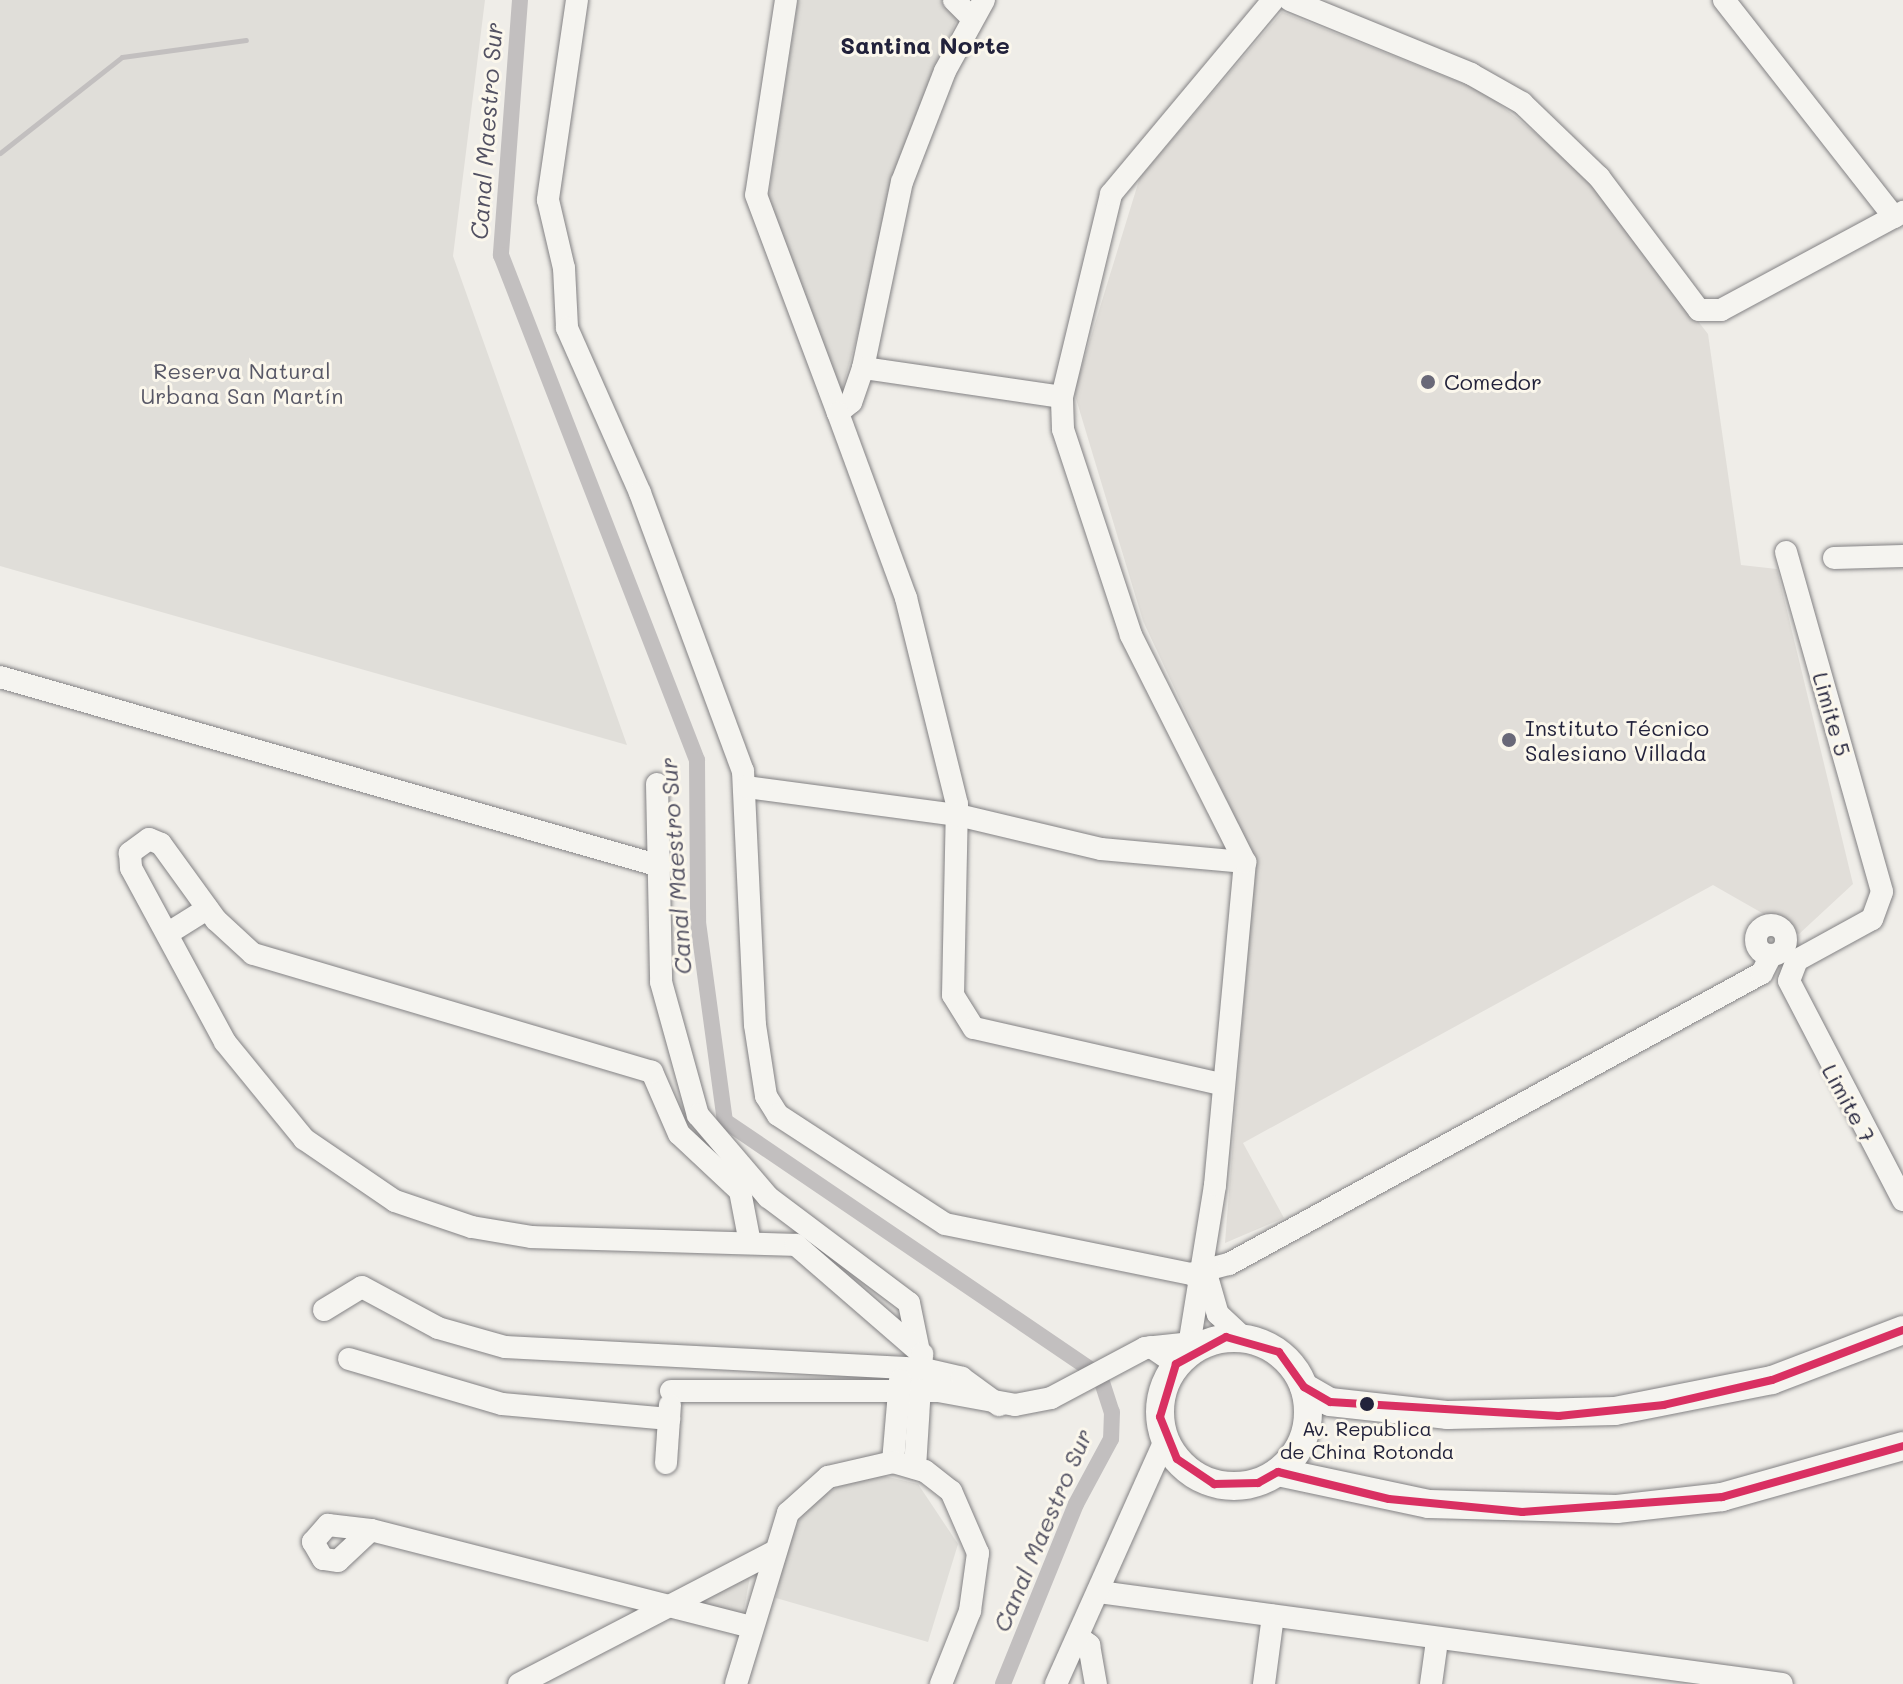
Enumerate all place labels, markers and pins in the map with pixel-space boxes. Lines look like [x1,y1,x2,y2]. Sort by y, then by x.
place label: Comedor [1444,369,1542,395]
marker: Comedor [1419,373,1437,391]
place label: Instituto Técnico Salesiano Villada [1525,714,1709,766]
marker: Instituto Técnico Salesiano Villada [1500,731,1518,749]
marker: Av. Republica de China Rotonda [1359,1396,1375,1412]
place label: Av. Republica de China Rotonda [1280,1416,1454,1463]

